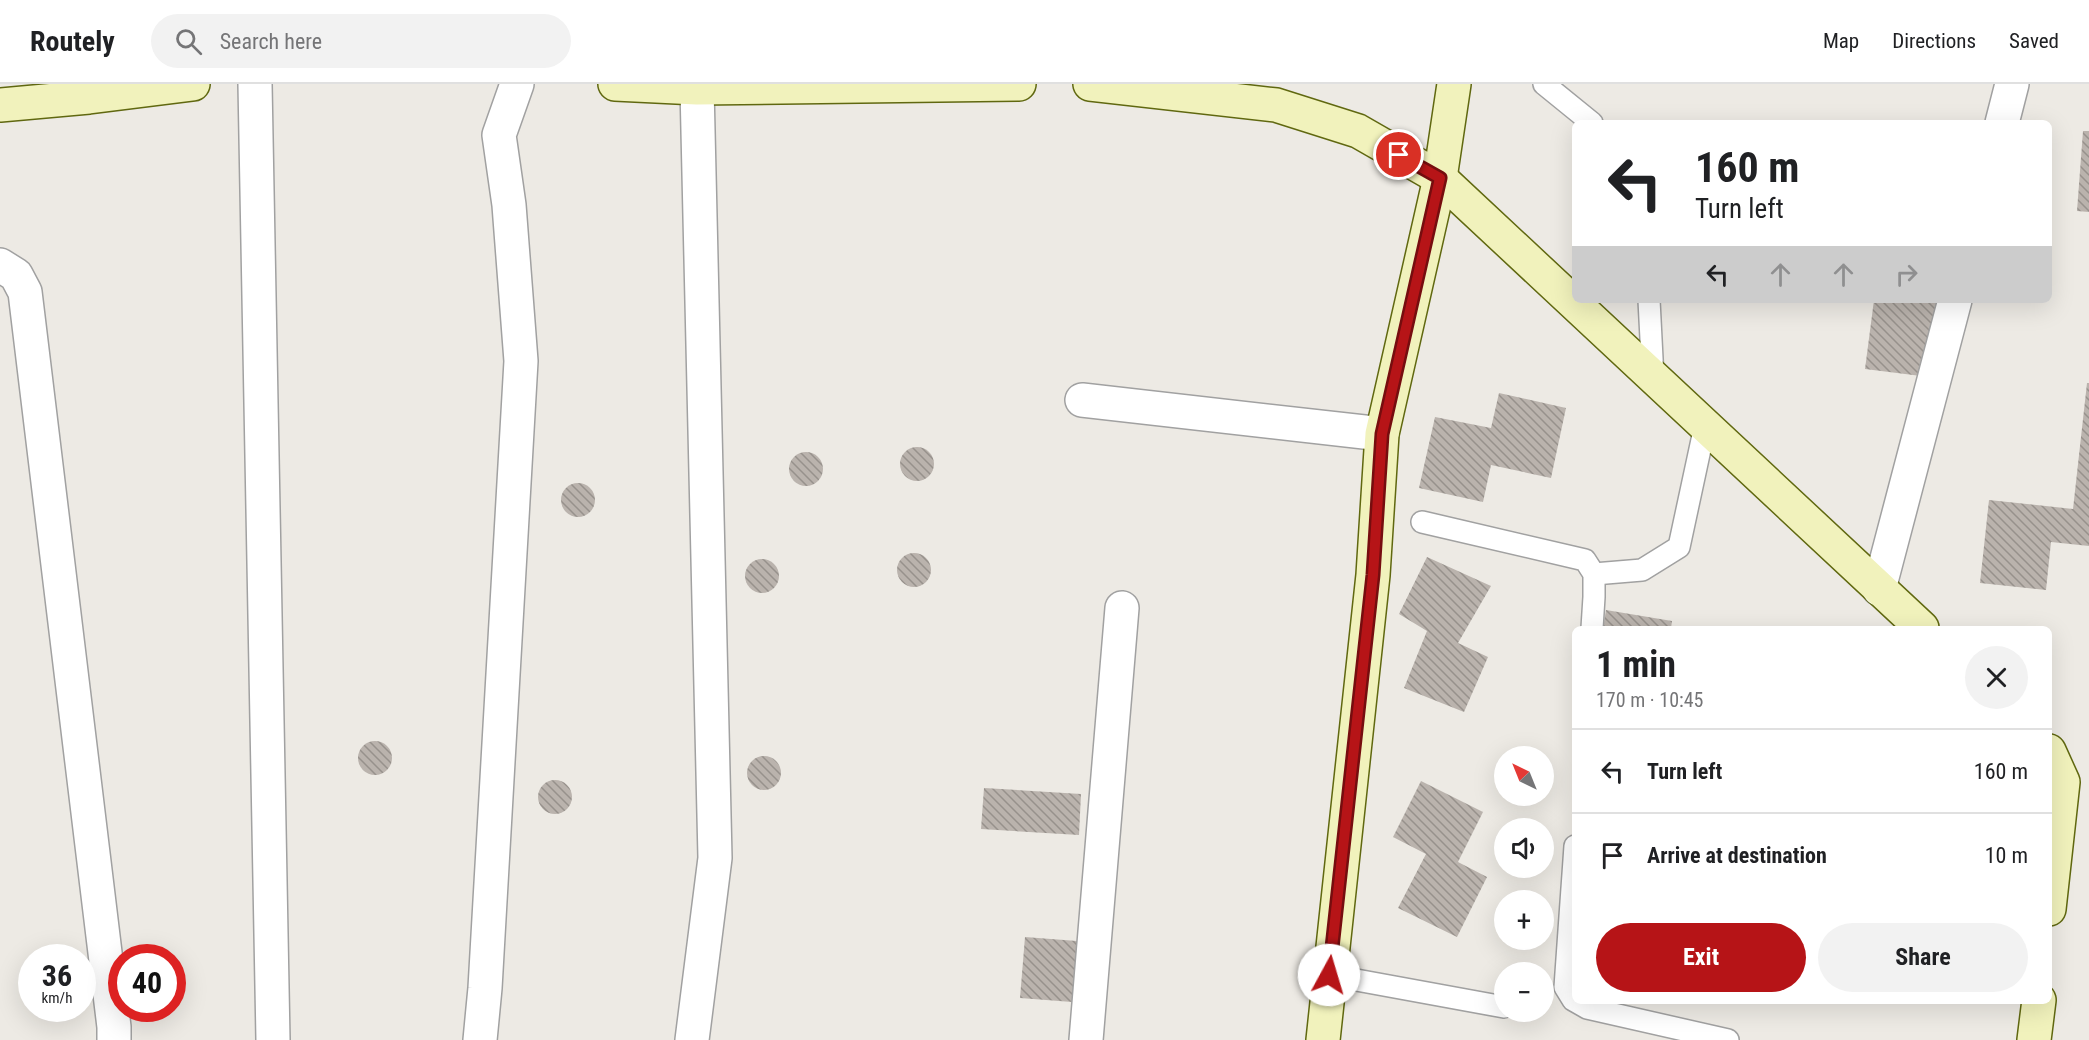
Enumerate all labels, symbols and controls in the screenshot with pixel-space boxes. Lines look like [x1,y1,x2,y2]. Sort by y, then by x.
search box [151,14,571,68]
text: Routely [30,25,115,58]
icon: search [172,25,205,58]
text: Search here [220,29,322,54]
text: Map [1823,29,1859,53]
text: Directions [1892,29,1976,53]
text: Saved [2009,29,2059,53]
pin [1373,129,1424,180]
icon: arrive [1382,138,1415,171]
text: 160 m [1695,143,1800,192]
icon: left [1596,144,1674,222]
text: Turn left [1695,193,1784,225]
icon: left [1701,258,1734,291]
icon: ahead [1764,258,1797,291]
icon: ahead [1827,258,1860,291]
icon: right [1890,258,1923,291]
text: 1 min [1596,644,1676,686]
button: close [1965,646,2028,709]
text: 170 m · 10:45 [1596,688,1703,712]
north arrow [1494,746,1554,806]
map controls [1494,746,1554,1022]
icon: left [1596,755,1629,788]
text: Turn left [1647,759,1722,784]
text: 160 m [1974,759,2028,784]
button: sound [1494,818,1554,878]
icon: arrive [1596,839,1629,872]
text: Arrive at destination [1647,843,1827,868]
text: 10 m [1985,843,2028,868]
button: + [1494,890,1554,950]
button: Exit [1596,923,1806,992]
button: Share [1818,923,2028,992]
position arrow [1297,943,1361,1007]
speed limit sign: 40 [108,944,186,1022]
text: 36 [42,958,72,993]
button: − [1494,962,1554,1022]
text: km/h [42,989,72,1007]

